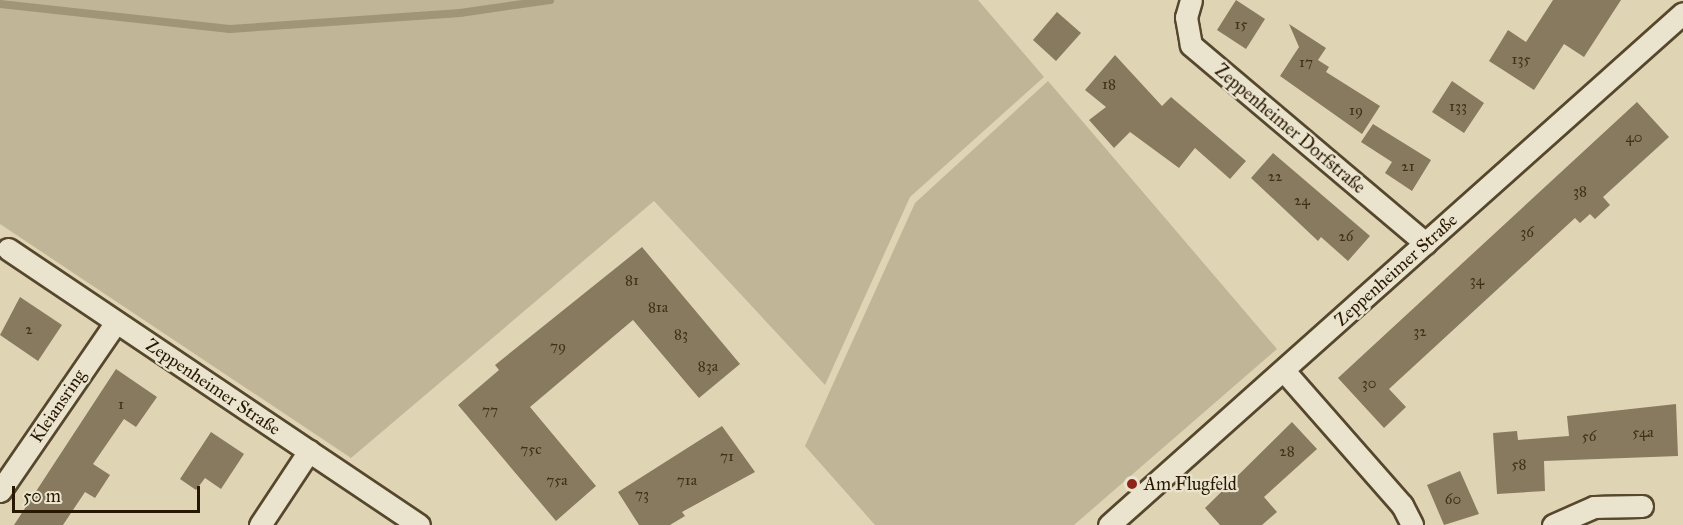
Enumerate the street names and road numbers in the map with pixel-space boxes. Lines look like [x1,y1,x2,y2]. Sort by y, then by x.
street label: Zeppenheimer Dorfstraße [1210,60,1370,198]
street label: Zeppenheimer Straße [1330,209,1462,331]
street label: Zeppenheimer Straße [142,334,284,440]
street label: Kleiansring [26,365,90,447]

